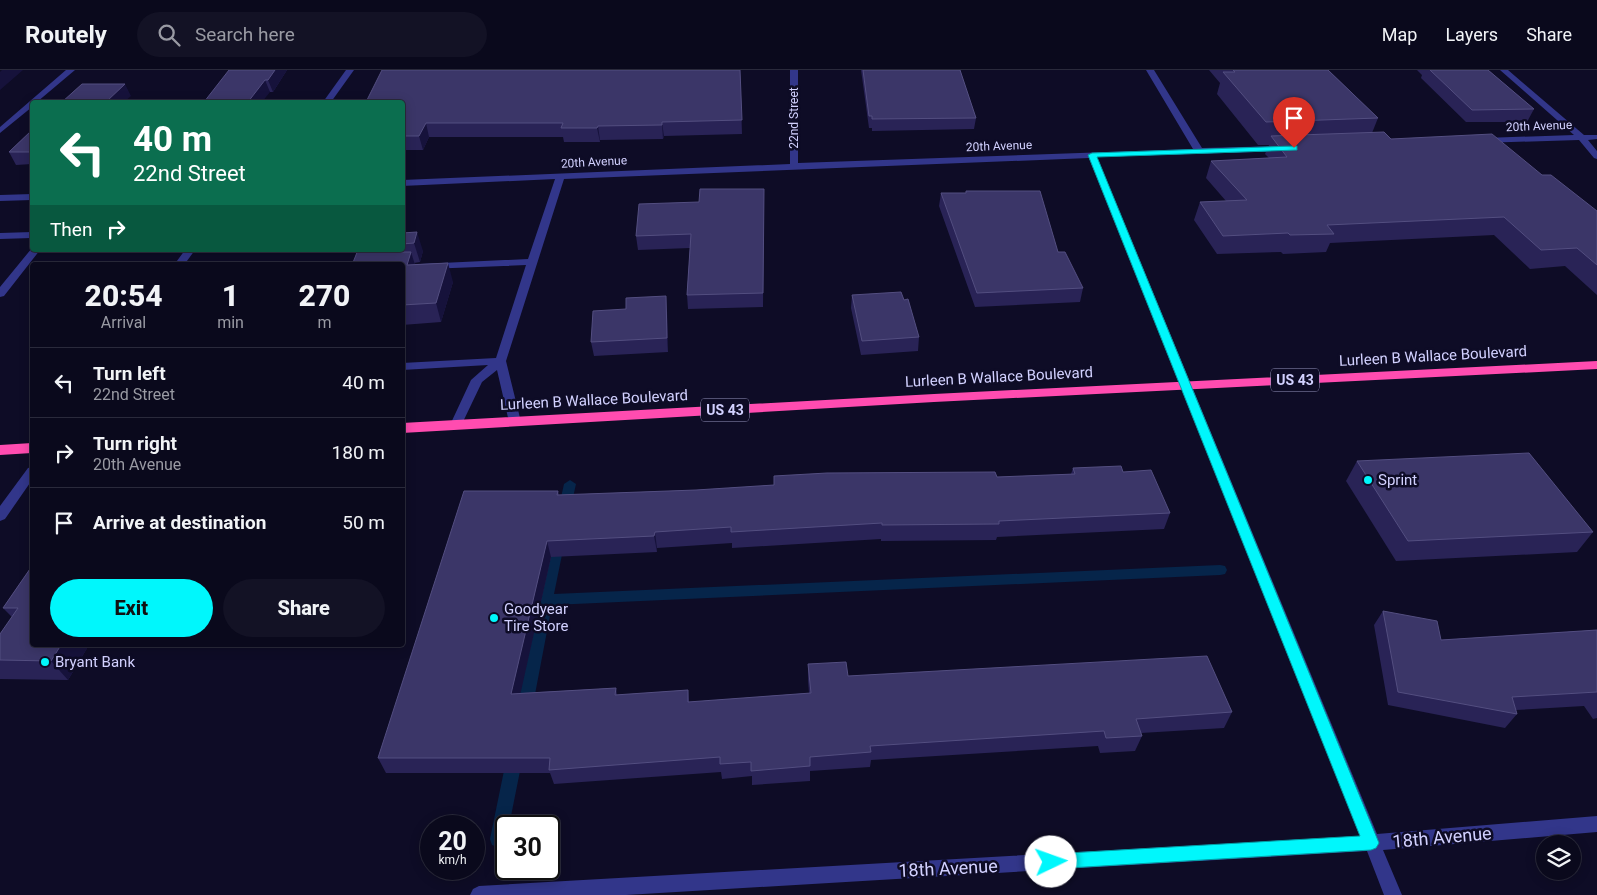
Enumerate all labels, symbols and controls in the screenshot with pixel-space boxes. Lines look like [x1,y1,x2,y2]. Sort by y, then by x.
search box [137,12,487,57]
text: Routely [25,21,107,49]
icon: search [155,21,183,49]
text: Search here [195,23,295,46]
text: Map [1382,24,1417,45]
text: Layers [1445,24,1498,45]
text: Share [1526,24,1572,45]
street label: 22nd Street [787,87,801,149]
pin [1273,97,1315,148]
icon: arrive [1280,104,1308,132]
street label: 20th Avenue [1506,118,1572,134]
text: 40 m [133,119,212,160]
icon: left [50,120,115,185]
street label: 20th Avenue [966,138,1032,154]
street label: 20th Avenue [561,153,627,171]
text: 22nd Street [133,161,246,186]
icon: right [102,215,130,243]
text: Then [50,218,92,241]
text: 20:54 [85,278,163,313]
text: 1 [222,278,239,313]
text: 270 [298,278,350,313]
text: Arrival [101,313,146,332]
text: min [217,313,244,332]
text: m [317,313,331,332]
street label: Lurleen B Wallace Boulevard [1338,342,1528,370]
text: Turn left [93,362,166,385]
street label: Lurleen B Wallace Boulevard [904,363,1094,391]
road number: US 43 [1271,368,1319,392]
icon: left [50,369,78,397]
text: 40 m [342,371,385,394]
text: 22nd Street [93,385,175,404]
street label: Lurleen B Wallace Boulevard [499,386,689,414]
road number: US 43 [701,398,749,422]
text: Turn right [93,432,177,455]
icon: right [50,439,78,467]
text: 180 m [332,441,385,464]
text: 20th Avenue [93,455,181,474]
place label: Sprint [1378,471,1417,489]
marker: Sprint [1362,474,1374,486]
icon: arrive [50,509,78,537]
text: Arrive at destination [93,511,266,534]
text: 50 m [342,511,385,534]
button: Exit [50,579,213,637]
button: Share [223,579,385,637]
place label: Goodyear Tire Store [504,600,568,635]
marker: Goodyear Tire Store [488,612,500,624]
place label: Bryant Bank [55,653,135,671]
marker: Bryant Bank [39,656,51,668]
speed limit sign: 30 [495,815,560,880]
street label: 18th Avenue [1392,822,1492,852]
text: 20 [438,827,467,856]
position arrow [1024,835,1076,887]
map controls [1536,835,1581,880]
button: layers [1536,835,1581,880]
text: km/h [438,853,467,867]
street label: 18th Avenue [898,855,998,881]

